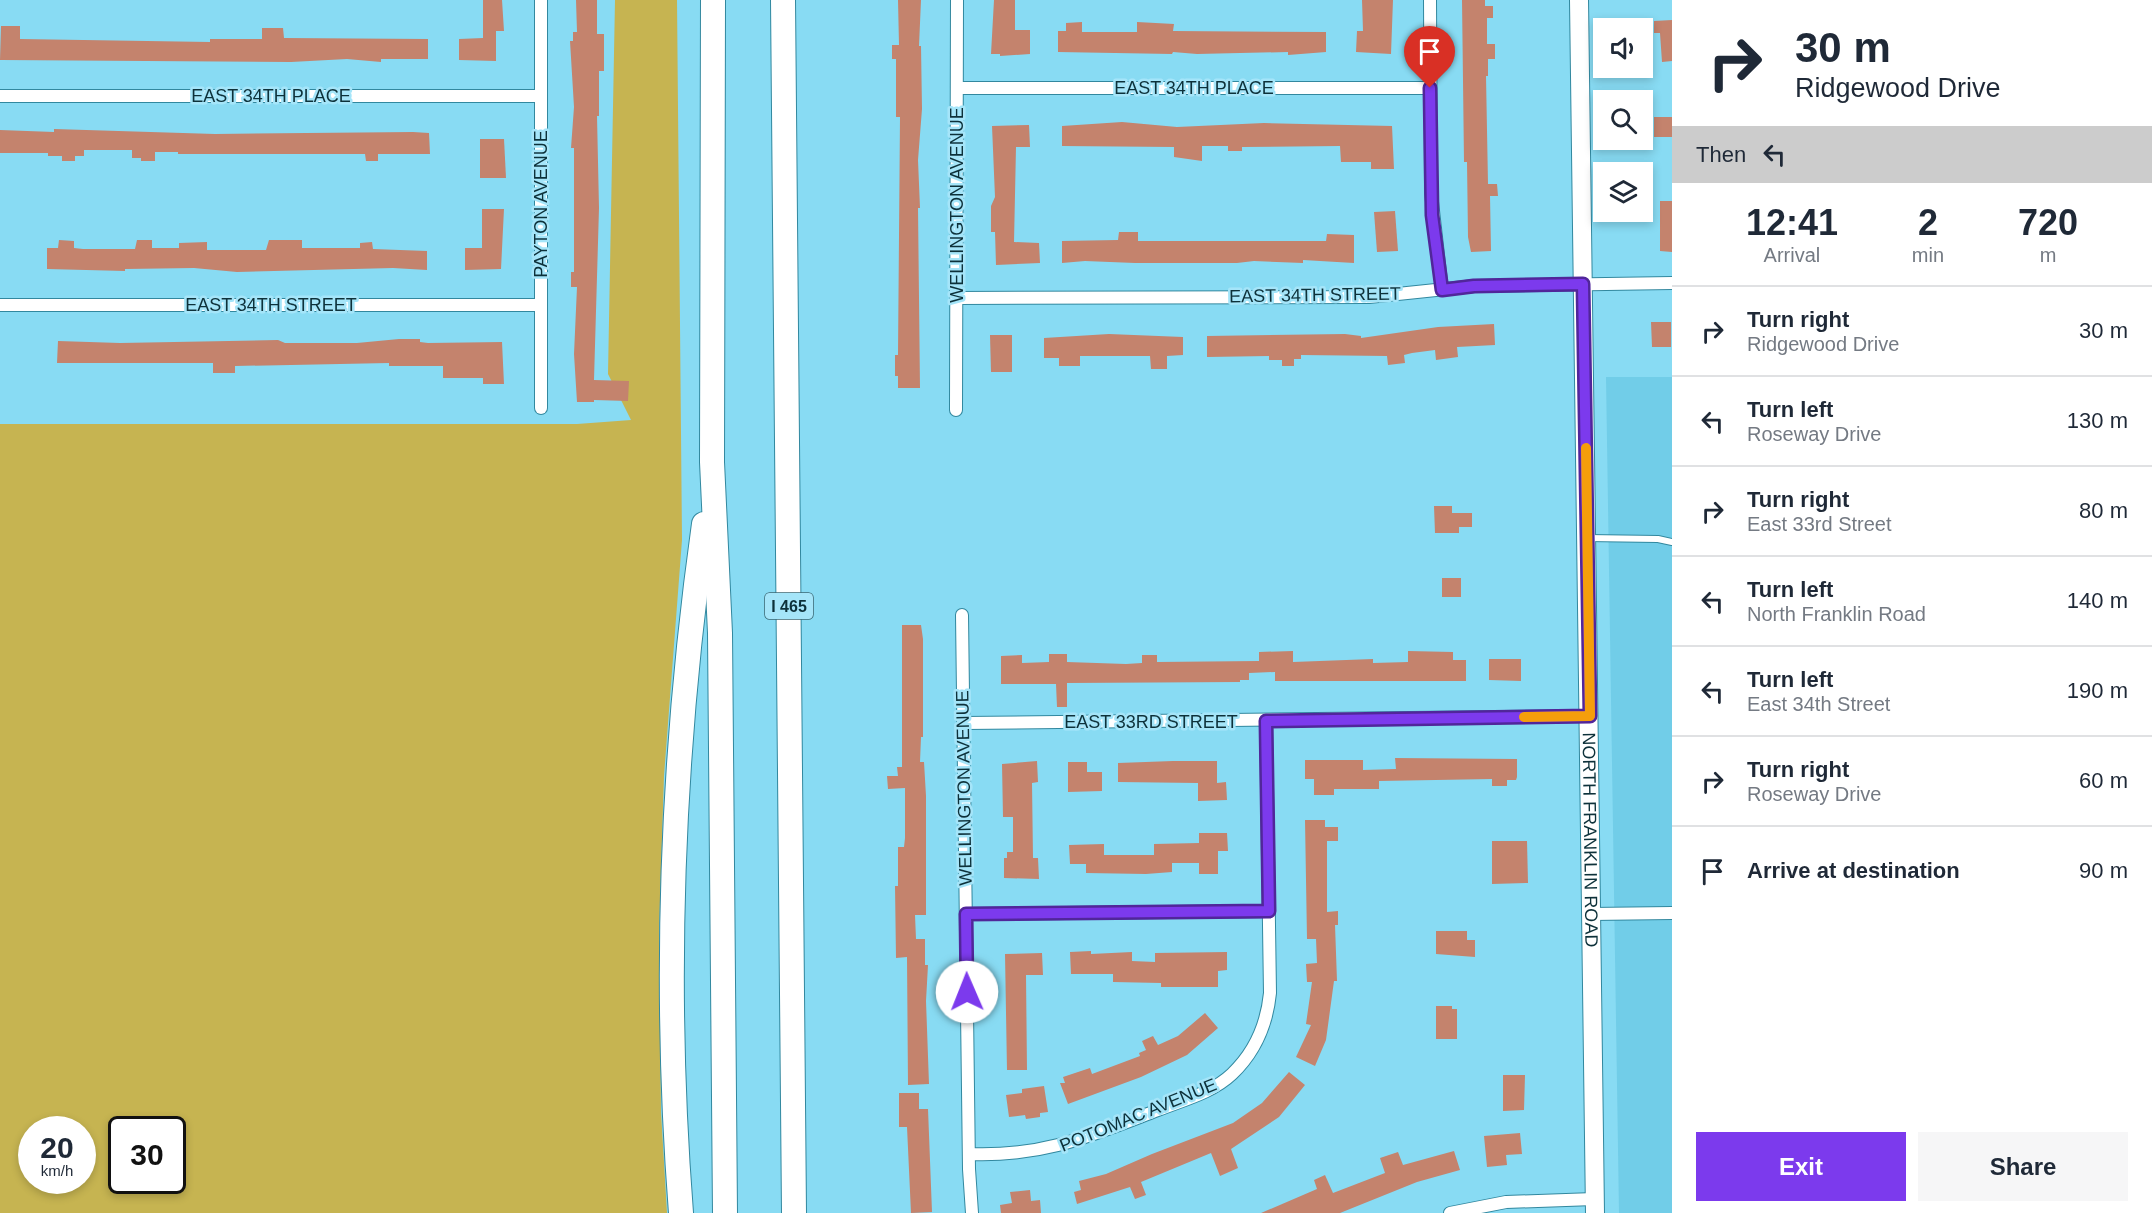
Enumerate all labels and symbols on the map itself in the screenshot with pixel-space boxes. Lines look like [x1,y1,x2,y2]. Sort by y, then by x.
pin [1404,26,1455,88]
street label: EAST 34TH PLACE [1114,78,1274,98]
street label: EAST 34TH PLACE [191,86,351,106]
street label: WELLINGTON AVENUE [947,107,967,303]
street label: PAYTON AVENUE [531,130,551,278]
street label: EAST 34TH STREET [1229,284,1401,306]
street label: EAST 34TH STREET [185,295,357,315]
road number: I 465 [765,593,813,619]
street label: WELLINGTON AVENUE [952,690,976,886]
street label: EAST 33RD STREET [1064,712,1238,732]
street label: NORTH FRANKLIN ROAD [1579,732,1601,947]
position arrow [935,960,999,1024]
street label: POTOMAC AVENUE [1057,1074,1219,1156]
speed limit sign: 30 [108,1116,186,1194]

